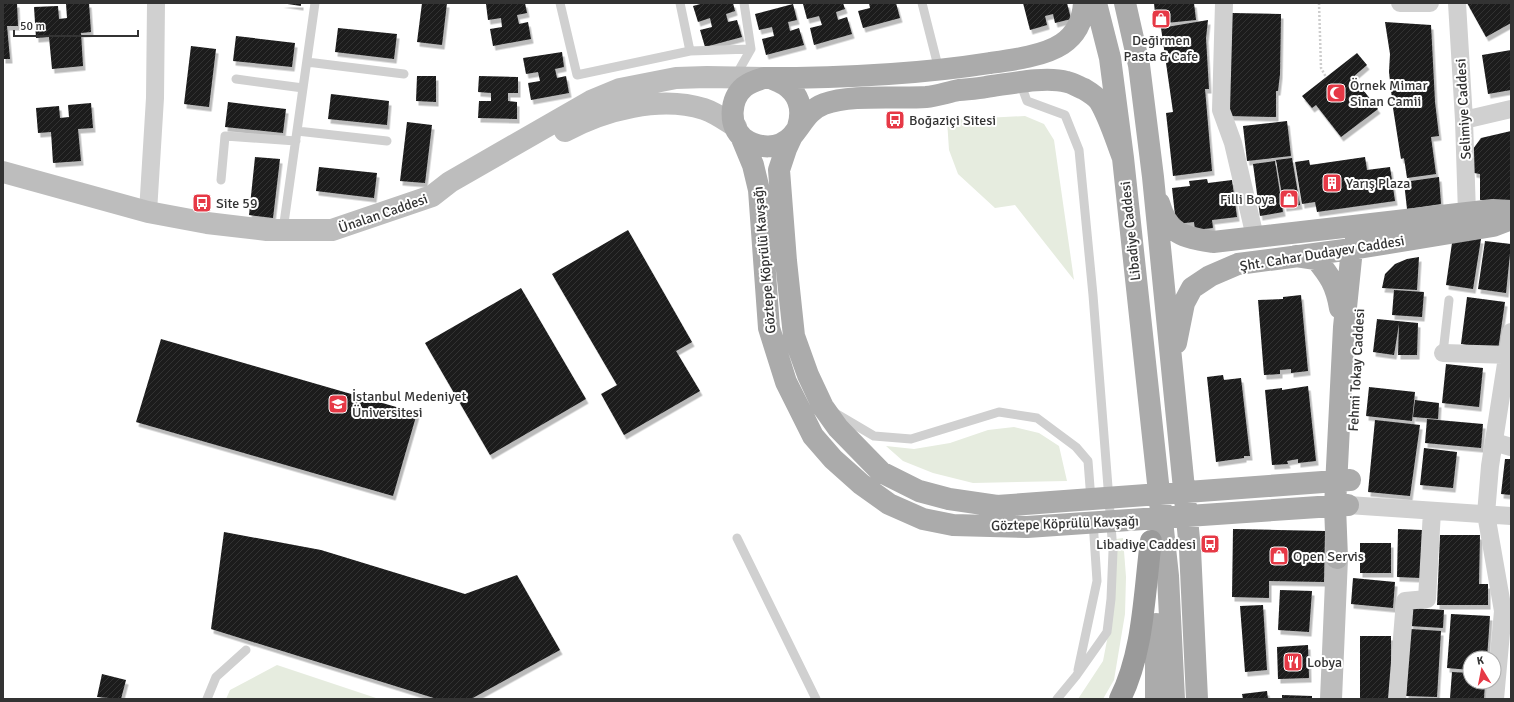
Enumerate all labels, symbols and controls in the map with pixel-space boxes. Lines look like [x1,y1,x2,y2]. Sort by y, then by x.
shop icon: Değirmen Pasta & Cafe [1150,8,1172,30]
scale bar [14,12,138,38]
text: 50 m [20,19,45,34]
place label: Değirmen Pasta & Cafe [1124,32,1198,65]
street label: Selimiye Caddesi [1452,58,1475,160]
place label: Örnek Mimar Sinan Camii [1350,77,1428,110]
mosque icon: Örnek Mimar Sinan Camii [1325,82,1347,104]
bus stop icon: Boğaziçi Sitesi [884,109,906,131]
place label: Boğaziçi Sitesi [909,112,996,129]
building icon: Yarış Plaza [1321,172,1343,194]
place label: Yarış Plaza [1346,175,1410,192]
street label: Libadiye Caddesi [1117,180,1144,282]
street label: Göztepe Köprülü Kavşağı [750,186,779,334]
shop icon: Filli Boya [1278,188,1300,210]
street label: Ünalan Caddesi [336,190,430,237]
place label: Filli Boya [1220,191,1275,208]
bus stop icon: Site 59 [191,192,213,214]
place label: Site 59 [216,195,257,212]
street label: Şht. Cahar Dudayev Caddesi [1239,232,1406,275]
street label: Fehmi Tokay Caddesi [1345,308,1368,432]
place label: İstanbul Medeniyet Üniversitesi [352,388,467,421]
school or university icon: İstanbul Medeniyet Üniversitesi [327,393,349,415]
street label: Göztepe Köprülü Kavşağı [991,512,1139,535]
bus stop icon: Libadiye Caddesi [1199,533,1221,555]
place label: Libadiye Caddesi [1096,536,1196,553]
shop icon: Open Servis [1268,545,1290,567]
place label: Open Servis [1293,548,1364,565]
north arrow [1462,650,1502,690]
restaurant icon: Lobya [1282,651,1304,673]
place label: Lobya [1307,654,1342,671]
text: K [1476,654,1485,668]

